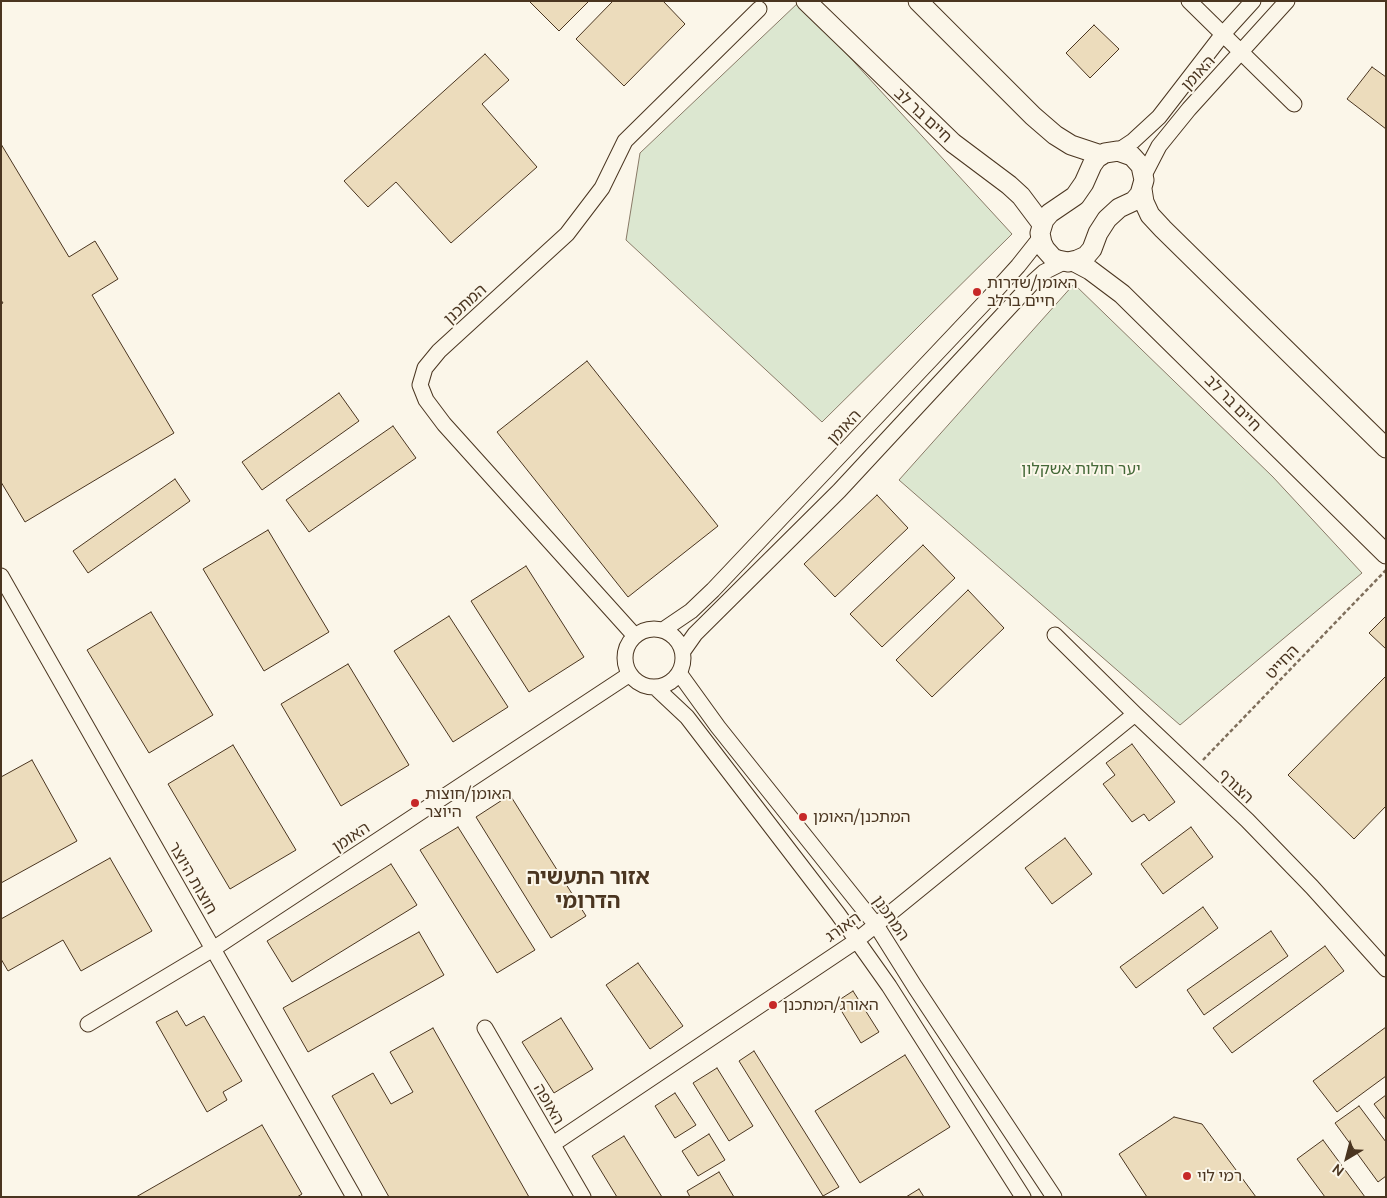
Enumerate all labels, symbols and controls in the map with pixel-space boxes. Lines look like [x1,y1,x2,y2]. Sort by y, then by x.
street label: האומן [1177,52,1219,94]
street label: חיים בר לב [890,83,956,147]
place label: האומן/שדרות חיים ברלב [987,273,1078,311]
street label: המתכנן [440,280,490,328]
marker: האומן/שדרות חיים ברלב [971,286,983,298]
street label: חיים בר לב [1201,371,1265,435]
street label: האומן [823,406,865,448]
park label: יער חולות אשקלון [1021,459,1141,479]
street label: החייט [1261,641,1303,683]
street label: הצורף [1214,765,1258,807]
place label: האומן/חוצות היוצר [425,784,512,822]
marker: האומן/חוצות היוצר [409,797,421,809]
place label: המתכנן/האומן [813,807,910,827]
marker: המתכנן/האומן [797,811,809,823]
street label: האומן [329,818,373,856]
street label: חוצות היוצר [165,838,221,918]
district label: אזור התעשיה הדרומי [526,864,650,914]
street label: המתכנן [869,892,913,944]
street label: האורג [821,908,865,946]
place label: האורג/המתכנן [783,995,879,1015]
marker: האורג/המתכנן [767,999,779,1011]
street label: האופה [530,1080,568,1128]
north arrow [1322,1133,1372,1183]
text: N [1329,1160,1347,1180]
place label: רמי לוי [1197,1166,1242,1186]
marker: רמי לוי [1181,1170,1193,1182]

